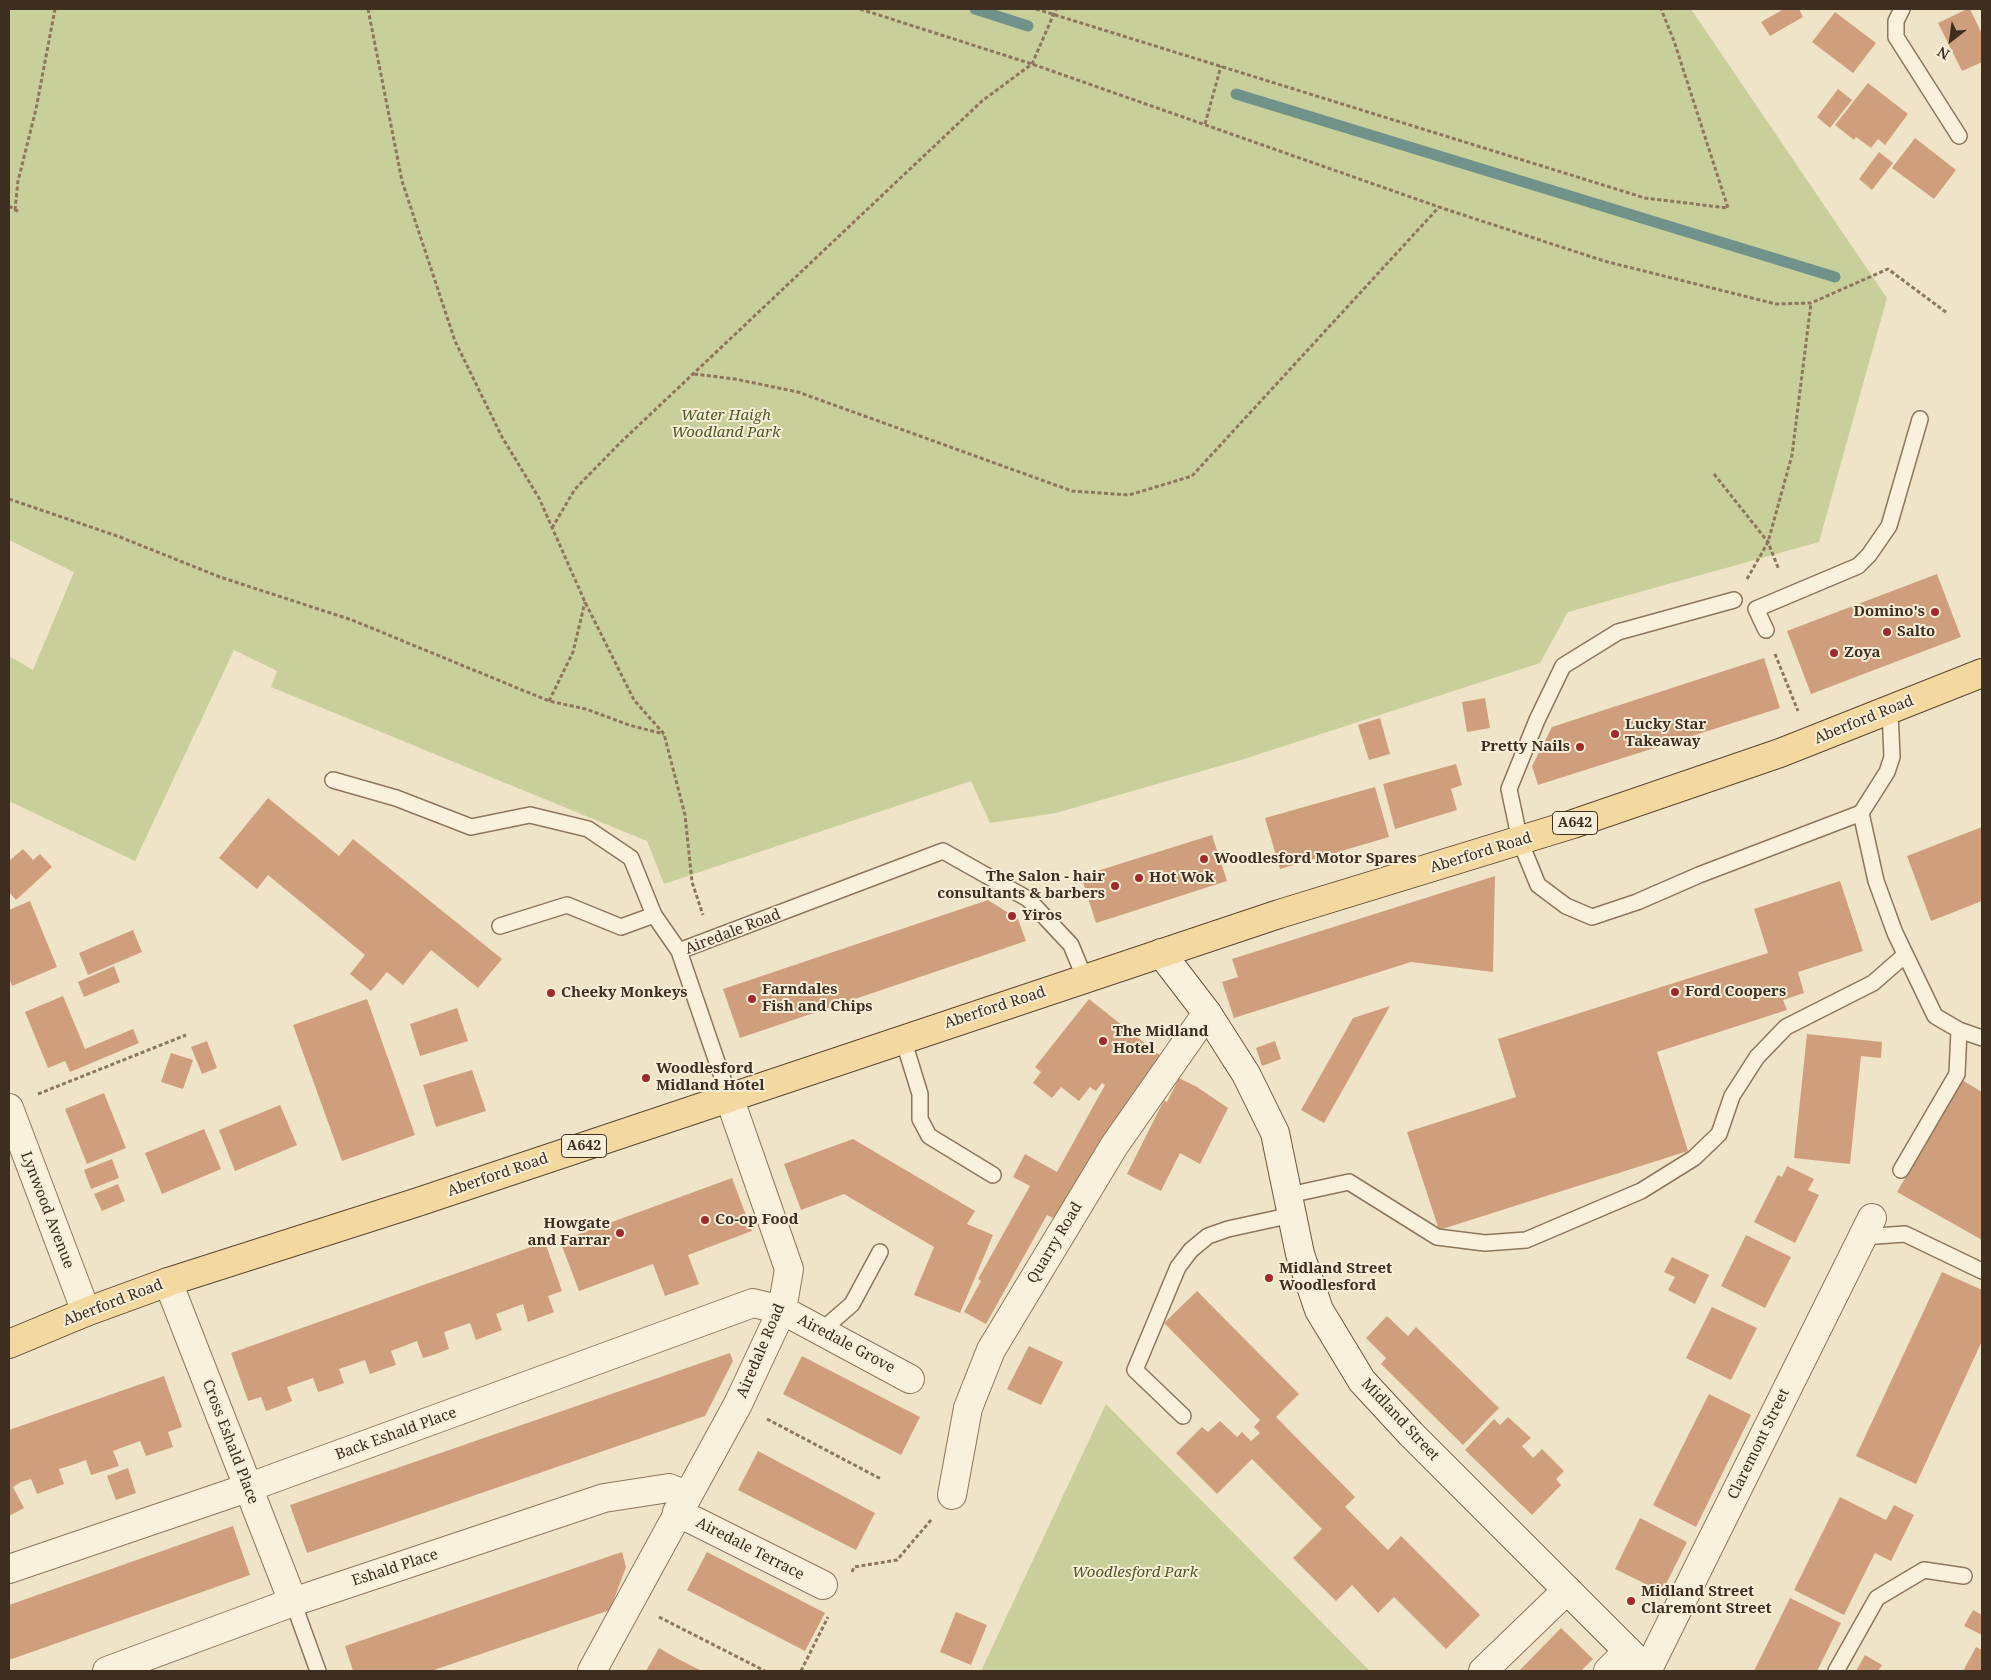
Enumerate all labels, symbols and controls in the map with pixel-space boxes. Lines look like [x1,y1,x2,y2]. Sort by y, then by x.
north arrow [1926,15,1976,65]
text: N [1934,42,1953,64]
park label: Water Haigh Woodland Park [671,407,781,442]
place label: Domino's [1853,603,1925,621]
marker: Domino's [1929,606,1941,618]
place label: Salto [1897,623,1935,641]
marker: Salto [1881,626,1893,638]
place label: Zoya [1844,644,1881,662]
marker: Zoya [1828,647,1840,659]
street label: Aberford Road [1812,692,1916,748]
place label: Lucky Star Takeaway [1625,716,1706,751]
marker: Lucky Star Takeaway [1609,728,1621,740]
place label: Pretty Nails [1481,738,1570,756]
marker: Pretty Nails [1574,741,1586,753]
road number: A642 [1552,811,1598,834]
street label: Aberford Road [1428,829,1534,877]
place label: Woodlesford Motor Spares [1214,850,1417,868]
marker: Woodlesford Motor Spares [1198,853,1210,865]
place label: The Salon - hair consultants & barbers [937,868,1105,903]
place label: Hot Wok [1149,869,1214,887]
marker: Hot Wok [1133,872,1145,884]
marker: The Salon - hair consultants & barbers [1109,880,1121,892]
street label: Airedale Road [683,906,783,958]
place label: Yiros [1022,907,1062,925]
marker: Yiros [1006,910,1018,922]
place label: Farndales Fish and Chips [762,981,873,1016]
street label: Aberford Road [942,983,1048,1033]
place label: Ford Coopers [1685,983,1786,1001]
place label: Cheeky Monkeys [561,984,688,1002]
marker: Ford Coopers [1669,986,1681,998]
marker: Cheeky Monkeys [545,987,557,999]
marker: Farndales Fish and Chips [746,993,758,1005]
place label: The Midland Hotel [1113,1023,1209,1058]
marker: The Midland Hotel [1097,1035,1109,1047]
place label: Woodlesford Midland Hotel [656,1060,765,1095]
marker: Woodlesford Midland Hotel [640,1072,652,1084]
road number: A642 [562,1134,606,1158]
street label: Lynwood Avenue [16,1149,78,1271]
street label: Aberford Road [445,1149,551,1201]
street label: Quarry Road [1024,1199,1086,1287]
place label: Co-op Food [715,1211,799,1229]
marker: Co-op Food [699,1214,711,1226]
place label: Howgate and Farrar [527,1215,610,1250]
marker: Howgate and Farrar [614,1227,626,1239]
place label: Midland Street Woodlesford [1279,1260,1392,1295]
marker: Midland Street Woodlesford [1263,1272,1275,1284]
street label: Aberford Road [61,1276,165,1330]
street label: Airedale Road [733,1301,789,1401]
street label: Airedale Grove [794,1311,898,1377]
street label: Midland Street [1357,1375,1443,1465]
street label: Cross Eshald Place [198,1377,262,1507]
street label: Claremont Street [1724,1386,1794,1502]
street label: Back Eshald Place [333,1404,459,1464]
street label: Airedale Terrace [693,1514,807,1584]
street label: Eshald Place [350,1546,440,1590]
park label: Woodlesford Park [1072,1564,1198,1582]
place label: Midland Street Claremont Street [1641,1583,1772,1618]
marker: Midland Street Claremont Street [1625,1595,1637,1607]

